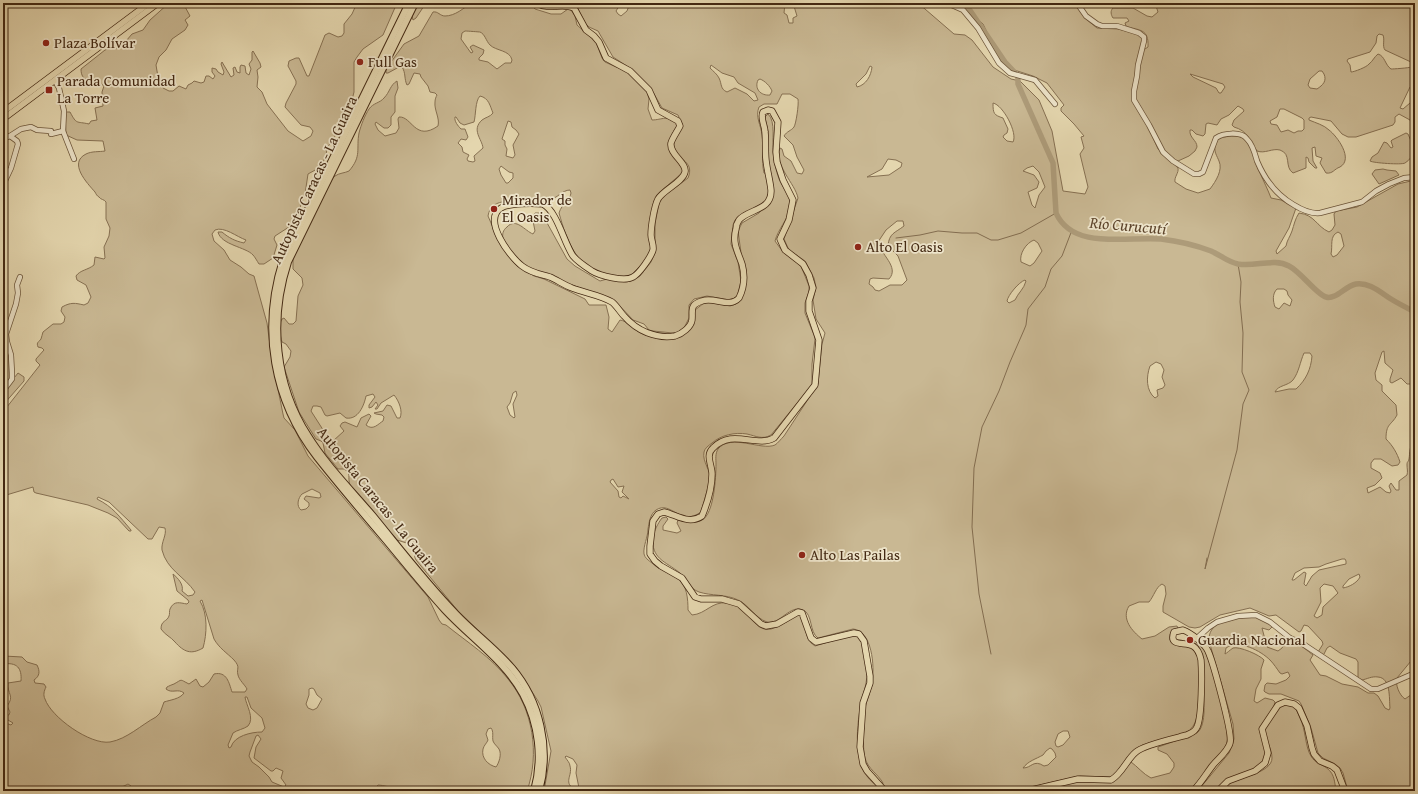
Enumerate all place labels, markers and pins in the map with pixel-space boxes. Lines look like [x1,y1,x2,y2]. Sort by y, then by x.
place label: Plaza Bolívar [54,32,135,53]
marker: Plaza Bolívar [41,38,51,48]
place label: Full Gas [368,51,417,72]
marker: Full Gas [355,57,365,67]
place label: Parada Comunidad La Torre [57,70,176,108]
marker: Parada Comunidad La Torre [44,85,54,95]
place label: Mirador de El Oasis [502,189,572,227]
marker: Mirador de El Oasis [489,204,499,214]
place label: Alto El Oasis [866,236,943,257]
marker: Alto El Oasis [853,242,863,252]
place label: Alto Las Pailas [810,544,900,565]
marker: Alto Las Pailas [797,550,807,560]
place label: Guardia Nacional [1198,629,1306,650]
marker: Guardia Nacional [1185,635,1195,645]

